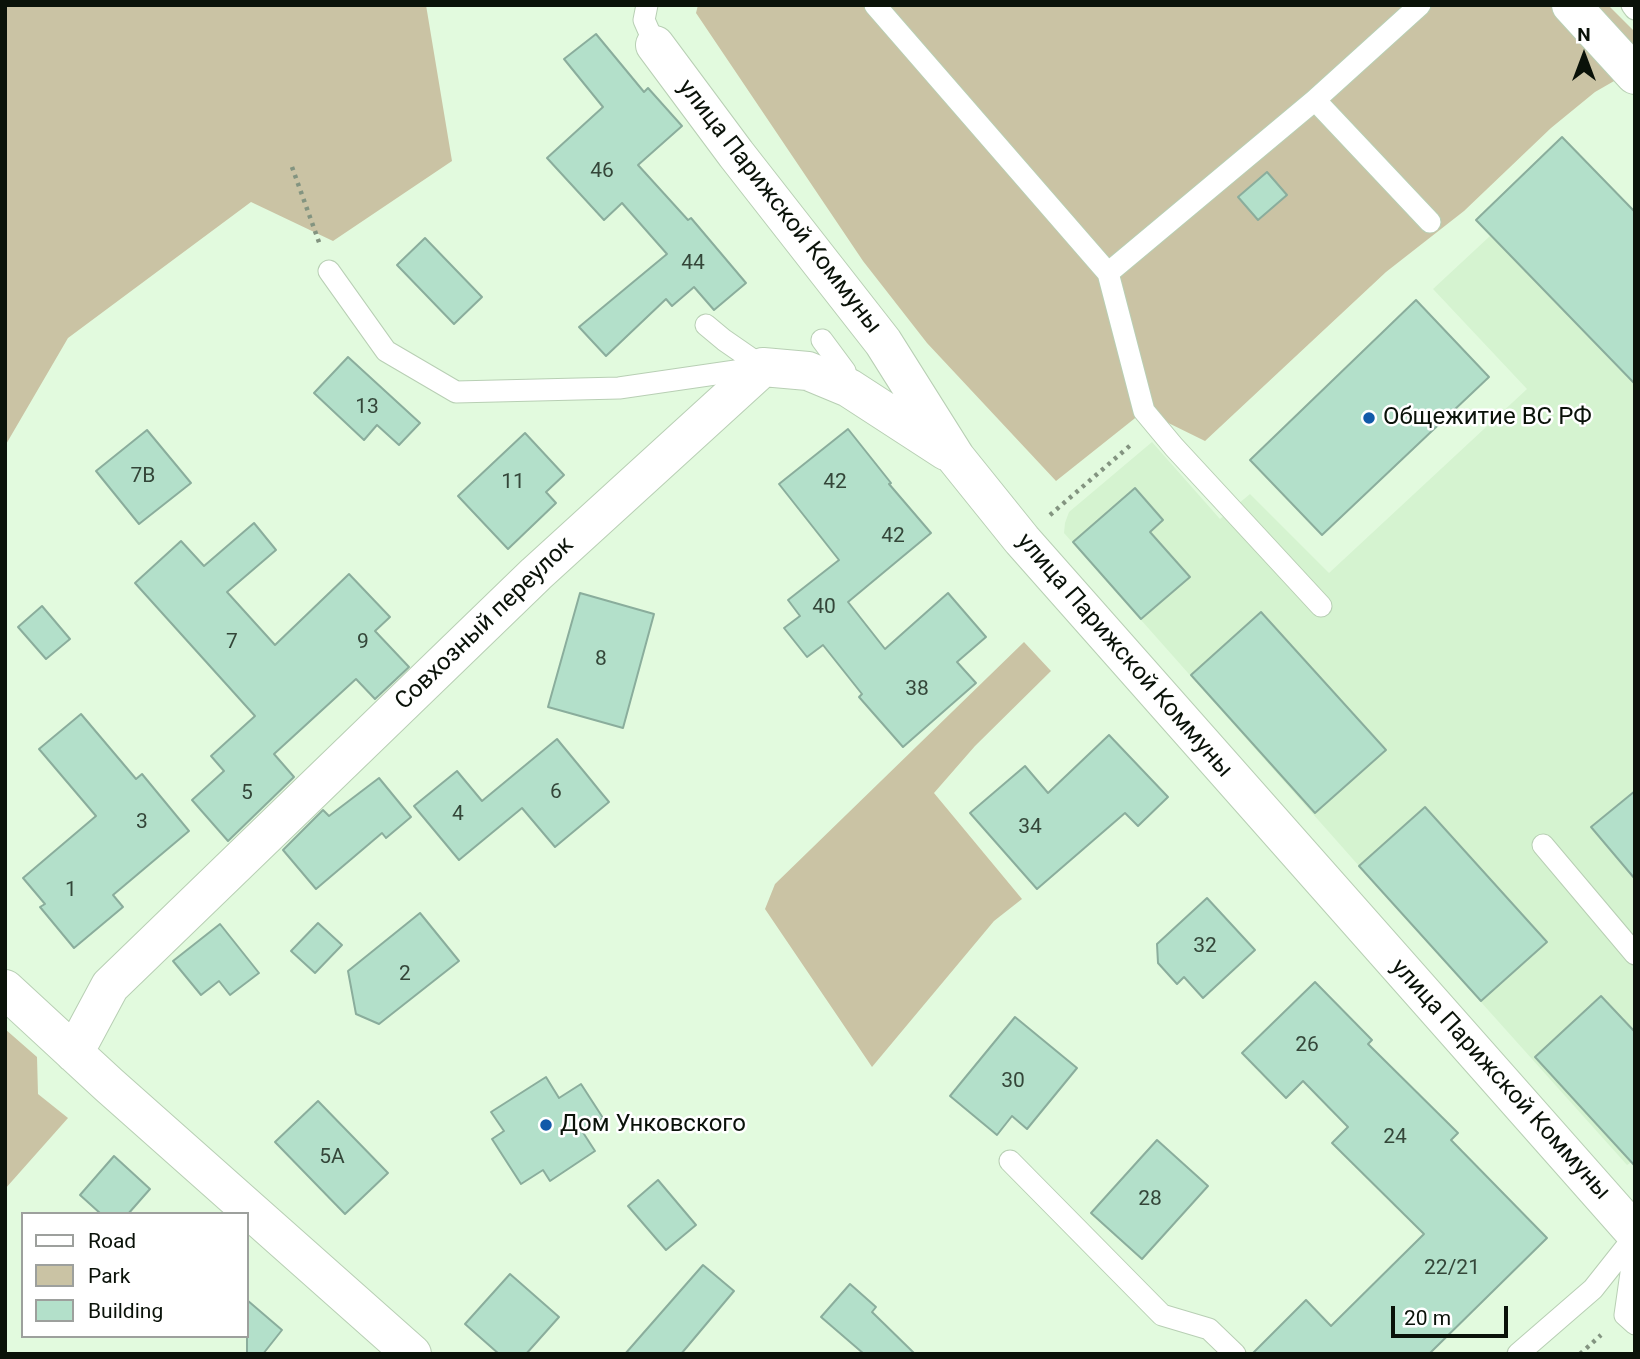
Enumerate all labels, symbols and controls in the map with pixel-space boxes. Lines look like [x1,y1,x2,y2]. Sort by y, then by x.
north arrow [1549,21,1619,91]
text: N [1577,23,1591,46]
street label: улица Парижской Коммуны [671,74,887,340]
house number: 46 [590,159,614,185]
house number: 44 [681,251,705,277]
house number: 13 [355,395,379,421]
place label: Общежитие ВС РФ [1383,404,1592,432]
marker: Общежитие ВС РФ [1361,410,1377,426]
house number: 7В [131,464,155,490]
house number: 11 [501,470,525,496]
house number: 42 [823,470,847,496]
house number: 42 [881,524,905,550]
street label: улица Парижской Коммуны [1010,528,1238,784]
street label: Совхозный переулок [390,531,580,717]
house number: 40 [812,595,836,621]
house number: 7 [226,630,238,656]
house number: 9 [357,630,369,656]
house number: 8 [595,647,607,673]
house number: 38 [905,677,929,703]
house number: 6 [550,780,562,806]
house number: 5 [241,781,253,807]
house number: 4 [452,802,464,828]
house number: 3 [136,810,148,836]
house number: 34 [1018,815,1042,841]
house number: 1 [65,878,77,904]
house number: 32 [1193,934,1217,960]
street label: улица Парижской Коммуны [1384,954,1616,1206]
house number: 2 [399,962,411,988]
house number: 26 [1295,1033,1319,1059]
house number: 30 [1001,1069,1025,1095]
place label: Дом Унковского [560,1111,746,1139]
marker: Дом Унковского [538,1117,554,1133]
house number: 24 [1383,1125,1407,1151]
house number: 5А [319,1145,345,1171]
house number: 28 [1138,1187,1162,1213]
legend [21,1212,248,1338]
text: Road [88,1229,136,1253]
house number: 22/21 [1424,1256,1480,1282]
text: Park [88,1264,130,1288]
scale bar [1395,1292,1512,1336]
text: Building [88,1299,163,1323]
text: 20 m [1404,1306,1451,1330]

